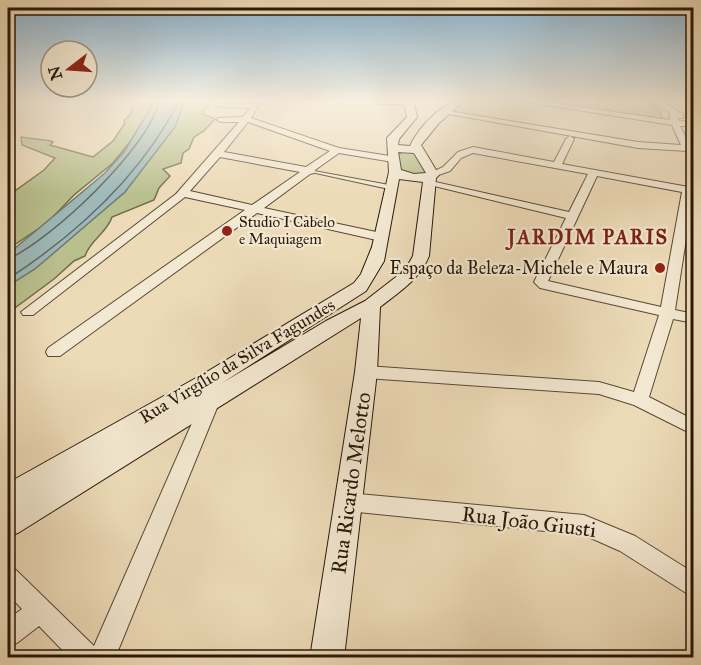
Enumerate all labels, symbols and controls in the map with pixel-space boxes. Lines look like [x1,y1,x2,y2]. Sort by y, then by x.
north arrow [39,39,99,99]
text: N [44,64,66,83]
place label: Studio I Cabelo e Maquiagem [239,213,335,249]
marker: Studio I Cabelo e Maquiagem [220,224,234,238]
district label: JARDIM PARIS [504,225,669,251]
place label: Espaço da Beleza-Michele e Maura [390,257,648,279]
marker: Espaço da Beleza-Michele e Maura [653,261,667,275]
street label: Rua Virgílio da Silva Fagundes [135,294,339,429]
street label: Rua Ricardo Melotto [325,390,377,575]
street label: Rua João Giusti [460,501,598,543]

